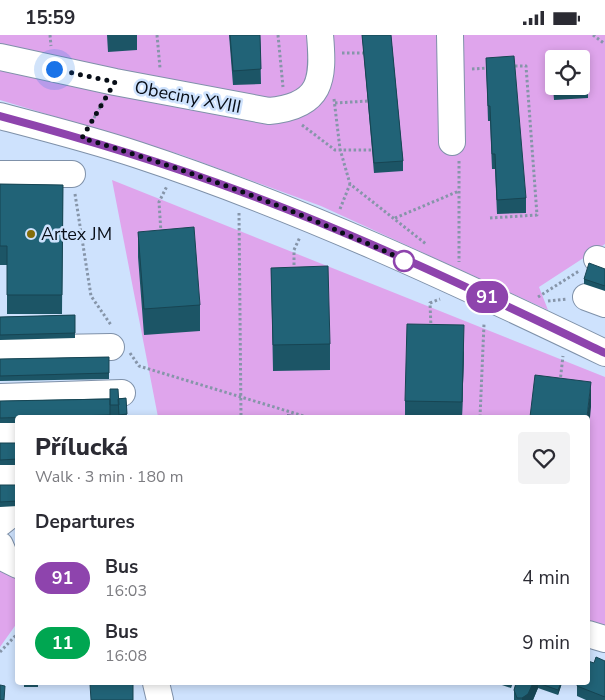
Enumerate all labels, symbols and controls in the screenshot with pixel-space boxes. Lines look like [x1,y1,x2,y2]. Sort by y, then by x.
text: 15:59 [25,5,75,31]
map controls [545,50,590,95]
button: locate [545,50,590,95]
your location [42,57,67,82]
street label: Obeciny XVIII [133,75,243,119]
place label: Artex JM [41,222,112,246]
marker: Artex JM [25,228,37,240]
unlabelled marker [393,250,415,272]
line badge: 91 [464,281,510,313]
text: 91 [476,285,498,309]
text: Přílucká [35,431,128,463]
button: heart [518,432,570,484]
text: Walk · 3 min · 180 m [35,466,183,488]
text: Departures [35,509,135,535]
text: Bus [105,554,138,580]
text: 4 min [522,565,570,591]
text: 91 [52,566,73,590]
text: 16:03 [105,580,147,602]
text: Bus [105,619,138,645]
text: 9 min [522,630,570,656]
text: 11 [52,631,73,655]
text: 16:08 [105,645,147,667]

